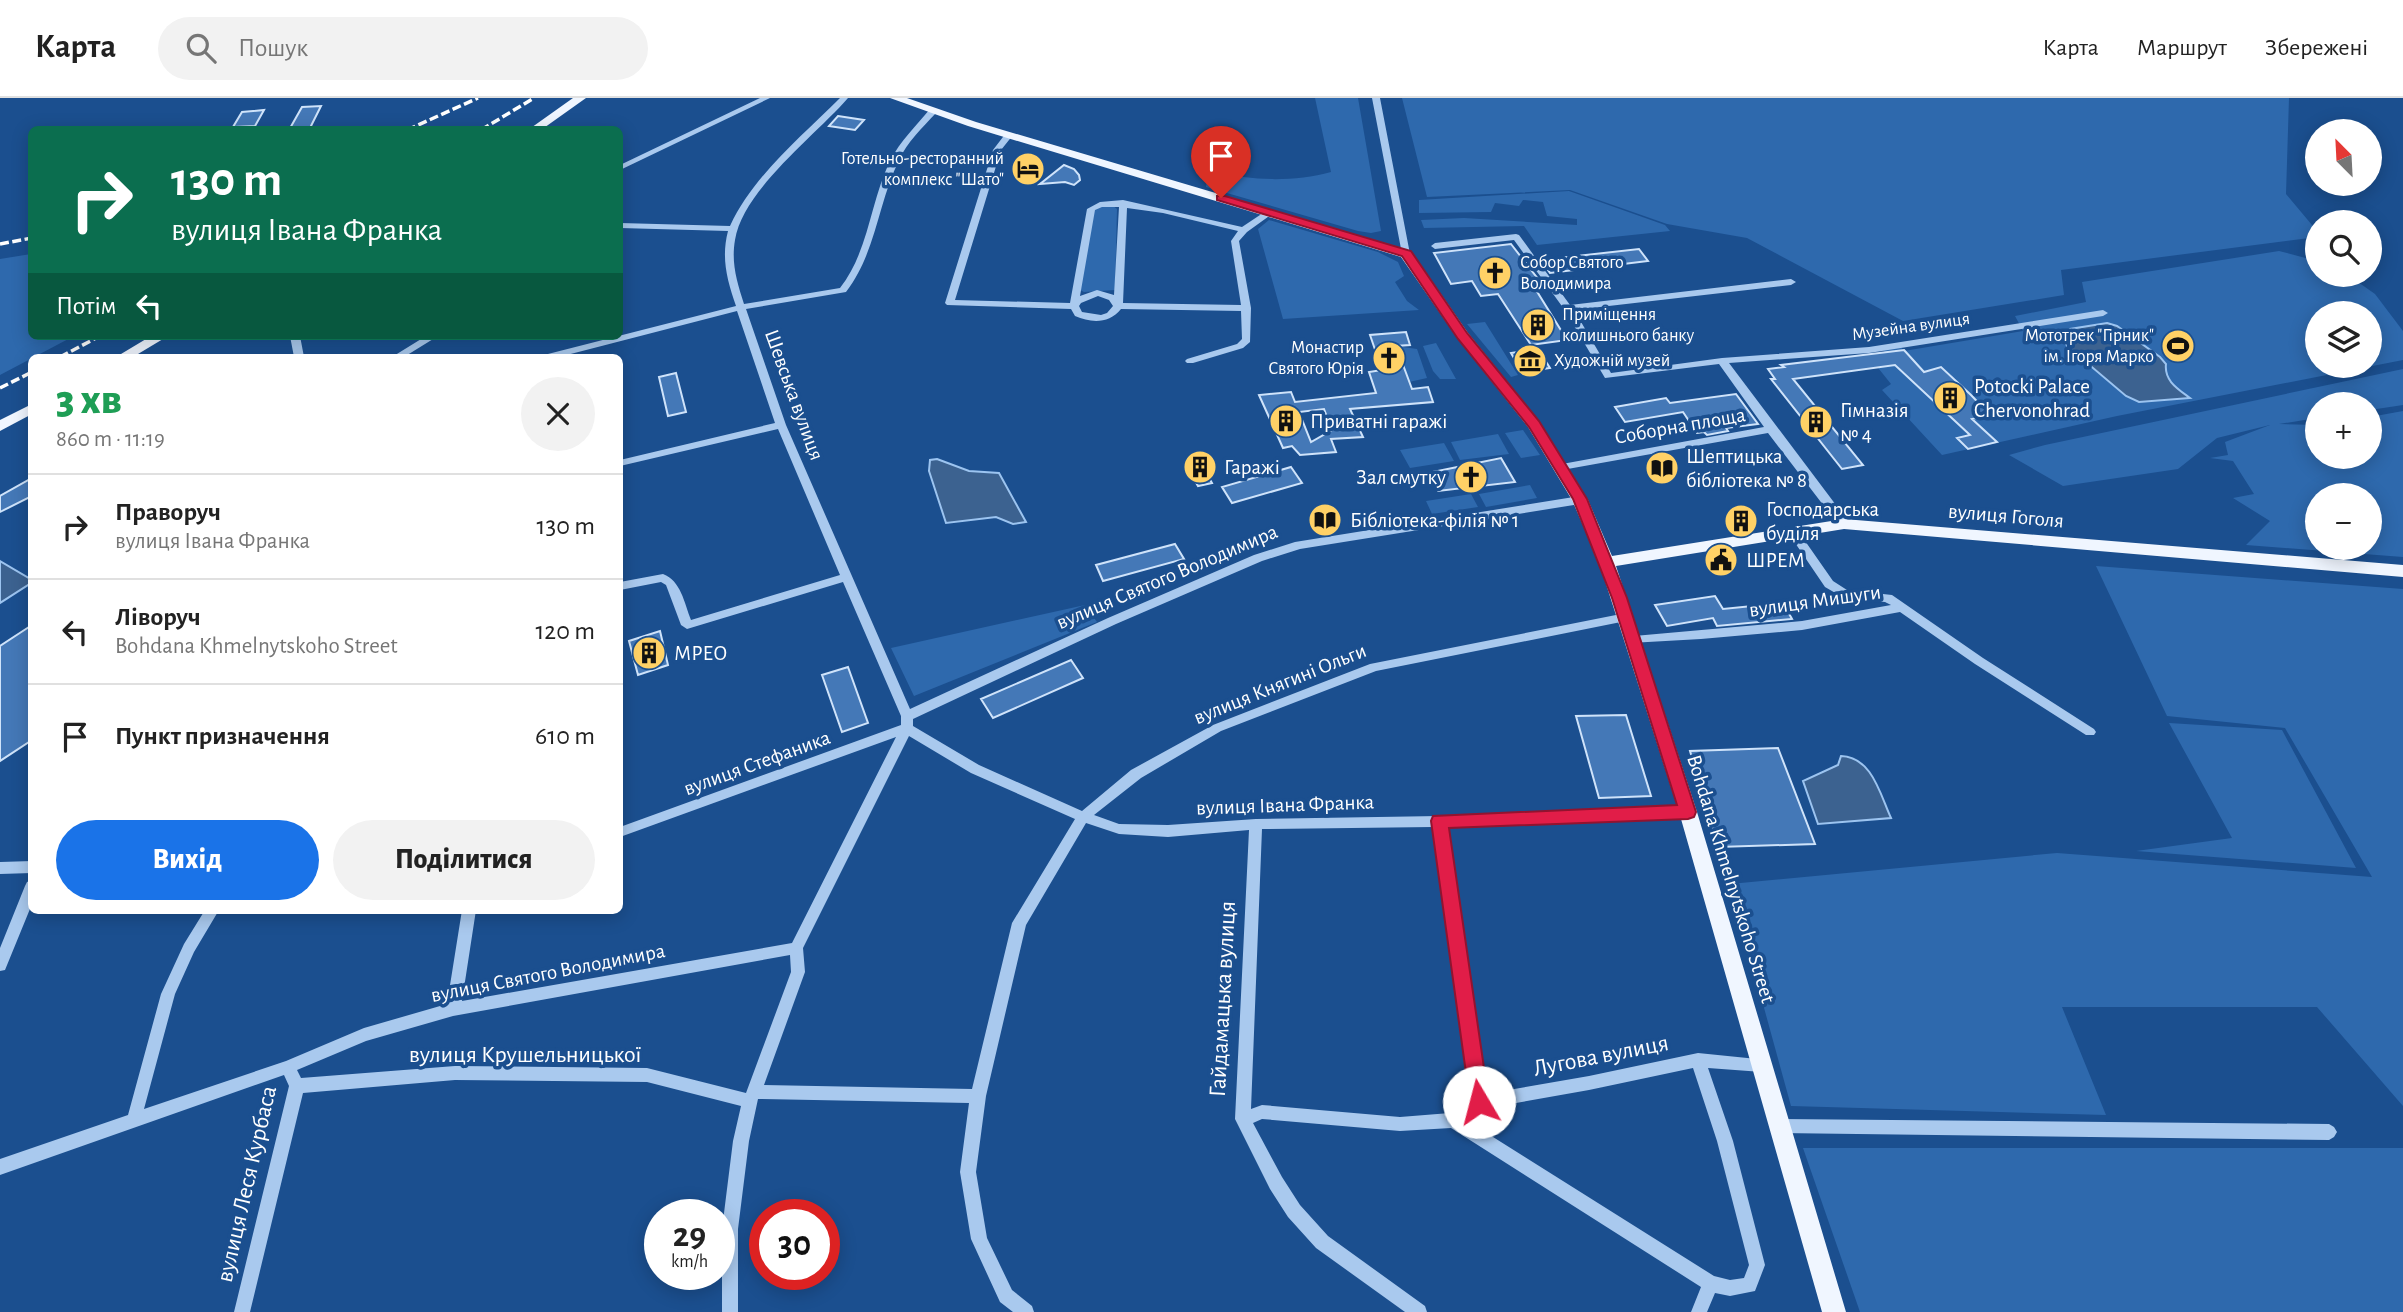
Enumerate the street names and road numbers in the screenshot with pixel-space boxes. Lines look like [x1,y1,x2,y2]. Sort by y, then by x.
street label: Музейна вулиця [1851,310,1971,344]
street label: Шевська вулиця [761,327,827,463]
street label: Соборна площа [1613,404,1748,448]
street label: вулиця Гоголя [1947,500,2065,532]
street label: вулиця Святого Володимира [1053,521,1281,633]
street label: вулиця Мишуги [1748,581,1882,621]
street label: вулиця Княгині Ольги [1191,640,1369,728]
street label: вулиця Стефаника [681,727,833,799]
street label: Bohdana Khmelnytskoho Street [1683,753,1779,1006]
street label: вулиця Івана Франка [1196,791,1375,819]
street label: Гайдамацька вулиця [1206,900,1240,1098]
street label: вулиця Святого Володимира [429,940,667,1006]
street label: Лугова вулиця [1531,1031,1671,1081]
street label: вулиця Крушельницької [409,1043,641,1067]
street label: вулиця Леся Курбаса [213,1083,281,1285]

